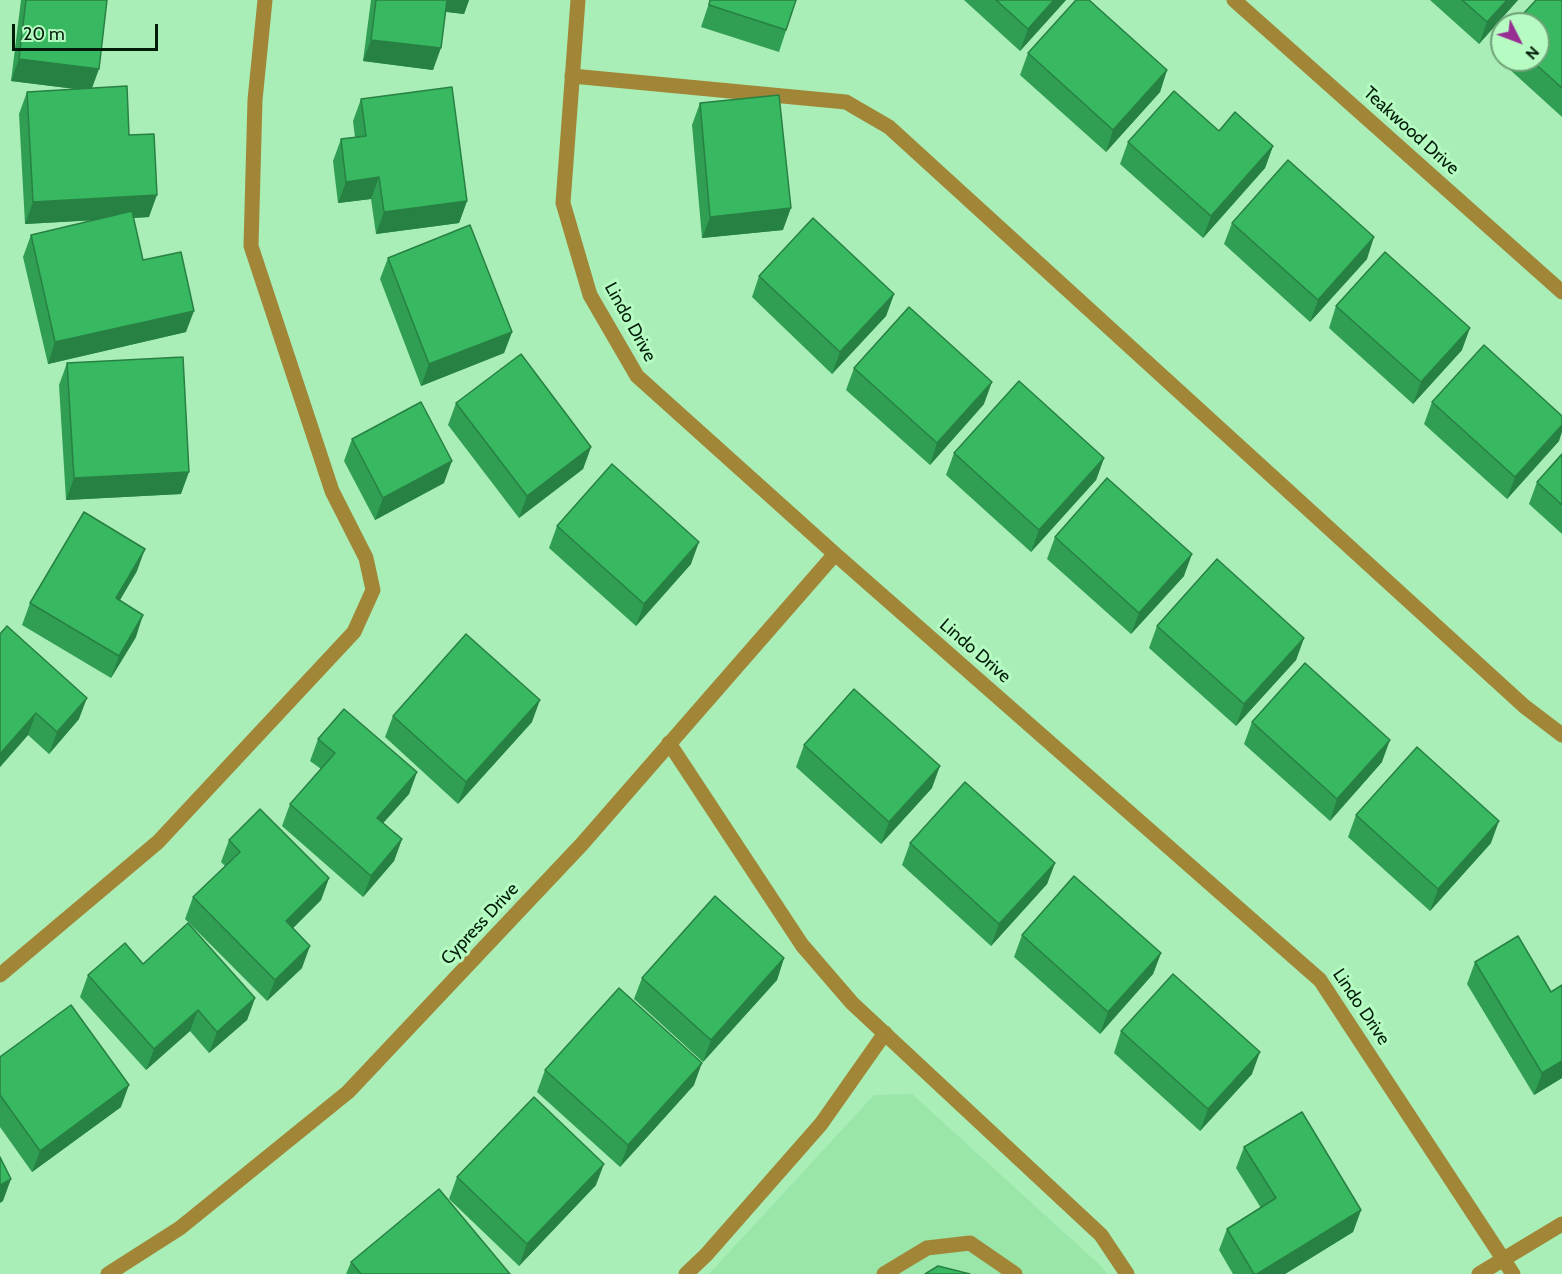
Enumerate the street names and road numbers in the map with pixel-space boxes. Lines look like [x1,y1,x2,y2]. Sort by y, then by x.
street label: Teakwood Drive [1359,82,1463,180]
street label: Lindo Drive [599,279,661,365]
street label: Lindo Drive [935,614,1015,688]
street label: Cypress Drive [437,879,523,969]
street label: Lindo Drive [1328,965,1394,1049]

